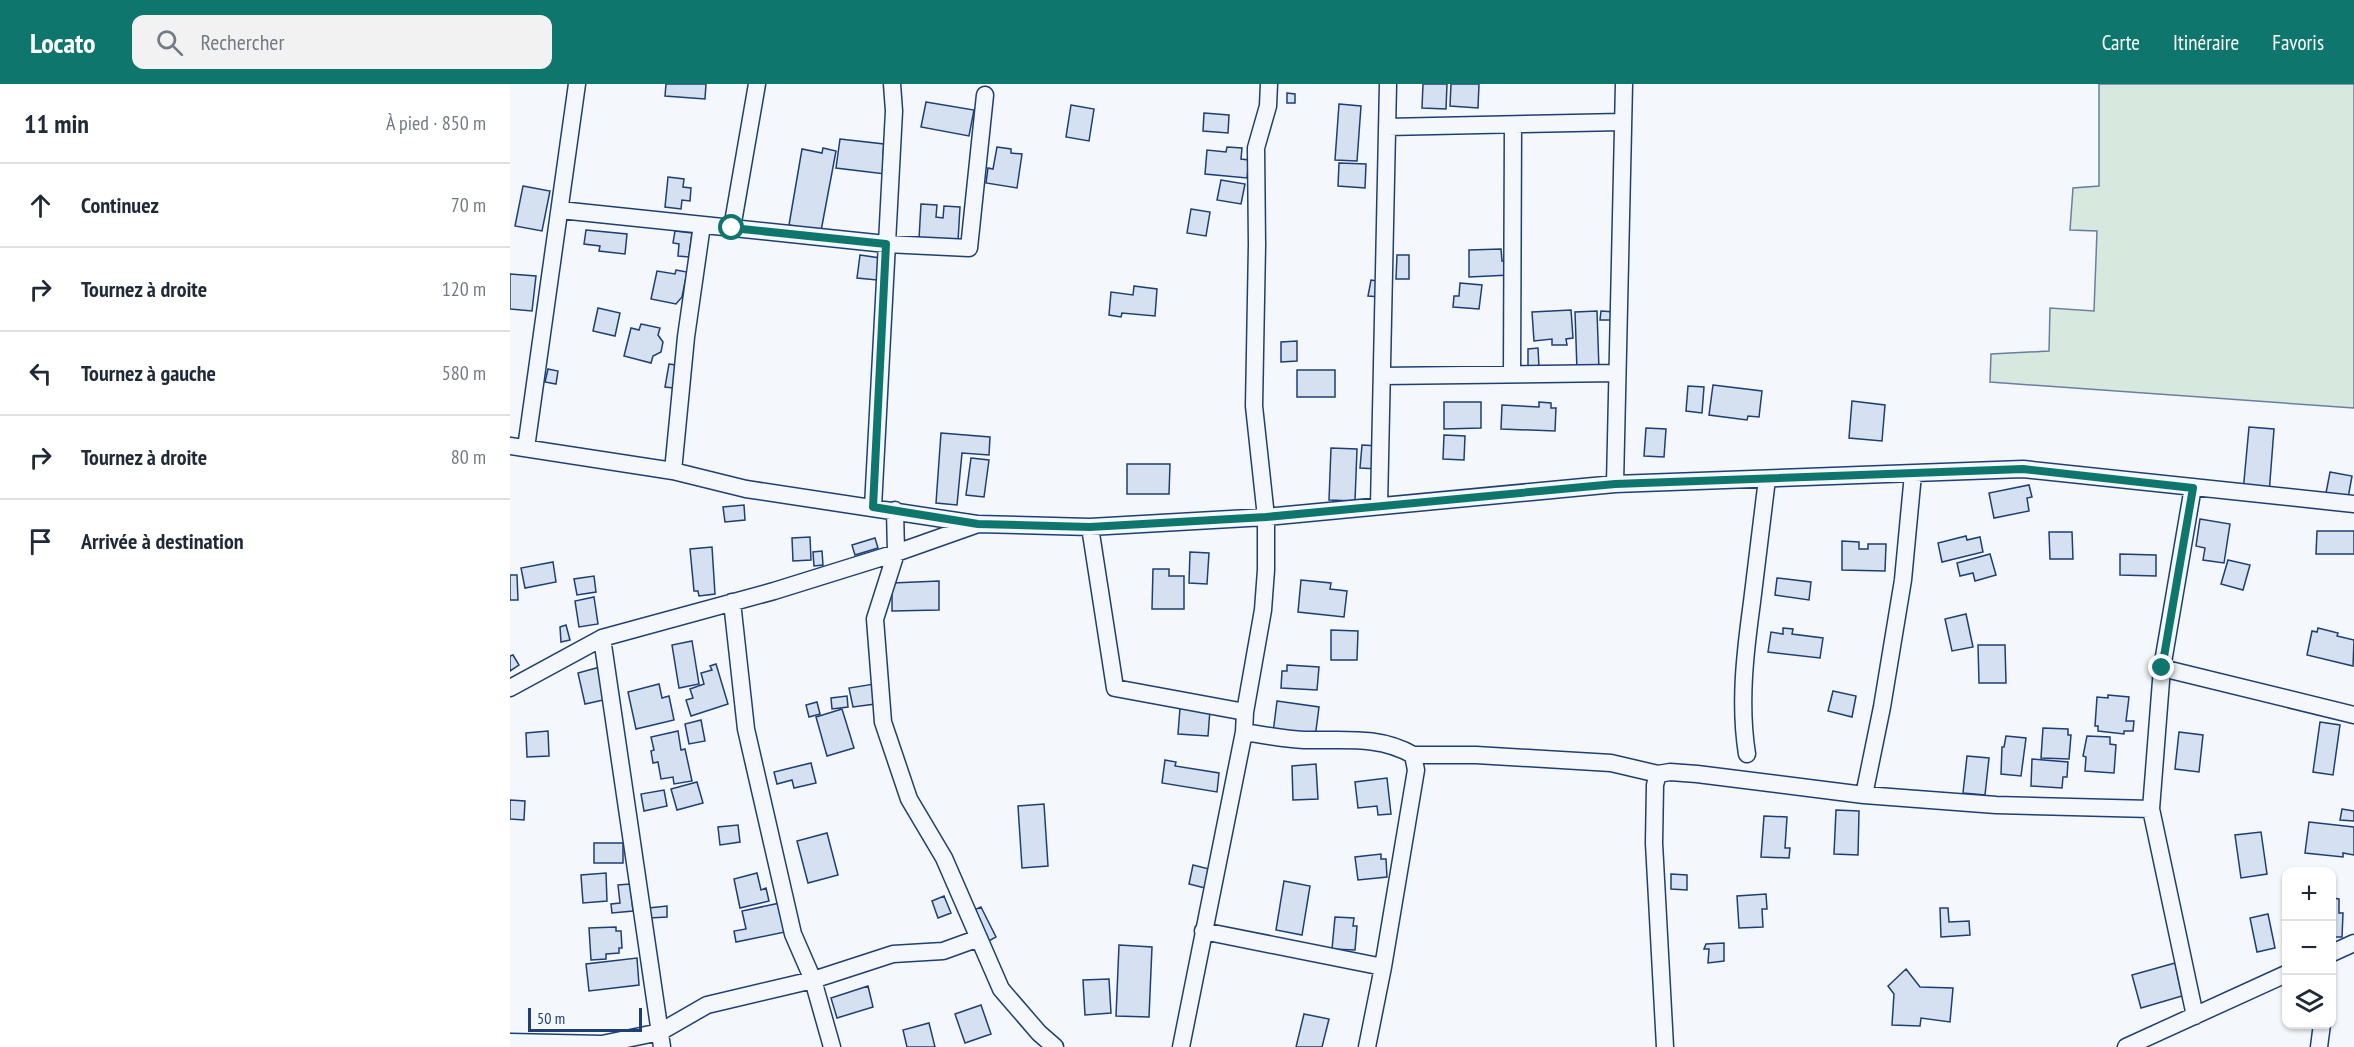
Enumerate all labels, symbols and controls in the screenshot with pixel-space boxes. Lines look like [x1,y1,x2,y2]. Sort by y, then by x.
search box [132,15,552,69]
text: Locato [30,24,96,61]
icon: search [153,26,186,59]
text: Rechercher [201,28,284,56]
text: Carte [2102,29,2140,56]
text: Itinéraire [2173,29,2239,56]
text: Favoris [2272,29,2324,56]
text: 11 min [24,107,89,140]
text: À pied · 850 m [386,110,486,136]
icon: ahead [24,189,57,222]
text: Continuez [81,191,159,219]
text: 70 m [451,192,486,218]
route start [718,214,744,240]
icon: right [24,273,57,306]
text: Tournez à droite [81,275,207,303]
text: 120 m [442,276,486,302]
icon: left [24,357,57,390]
text: Tournez à gauche [81,359,216,387]
text: 580 m [442,360,486,386]
icon: right [24,441,57,474]
text: Tournez à droite [81,443,207,471]
text: 80 m [451,444,486,470]
icon: arrive [24,525,57,558]
text: Arrivée à destination [81,527,244,555]
route end [2148,654,2174,680]
map controls [2282,867,2336,1029]
button: + [2282,867,2336,921]
button: − [2282,921,2336,975]
button: layers [2282,975,2336,1029]
scale bar [528,1005,642,1032]
text: 50 m [537,1008,565,1028]

